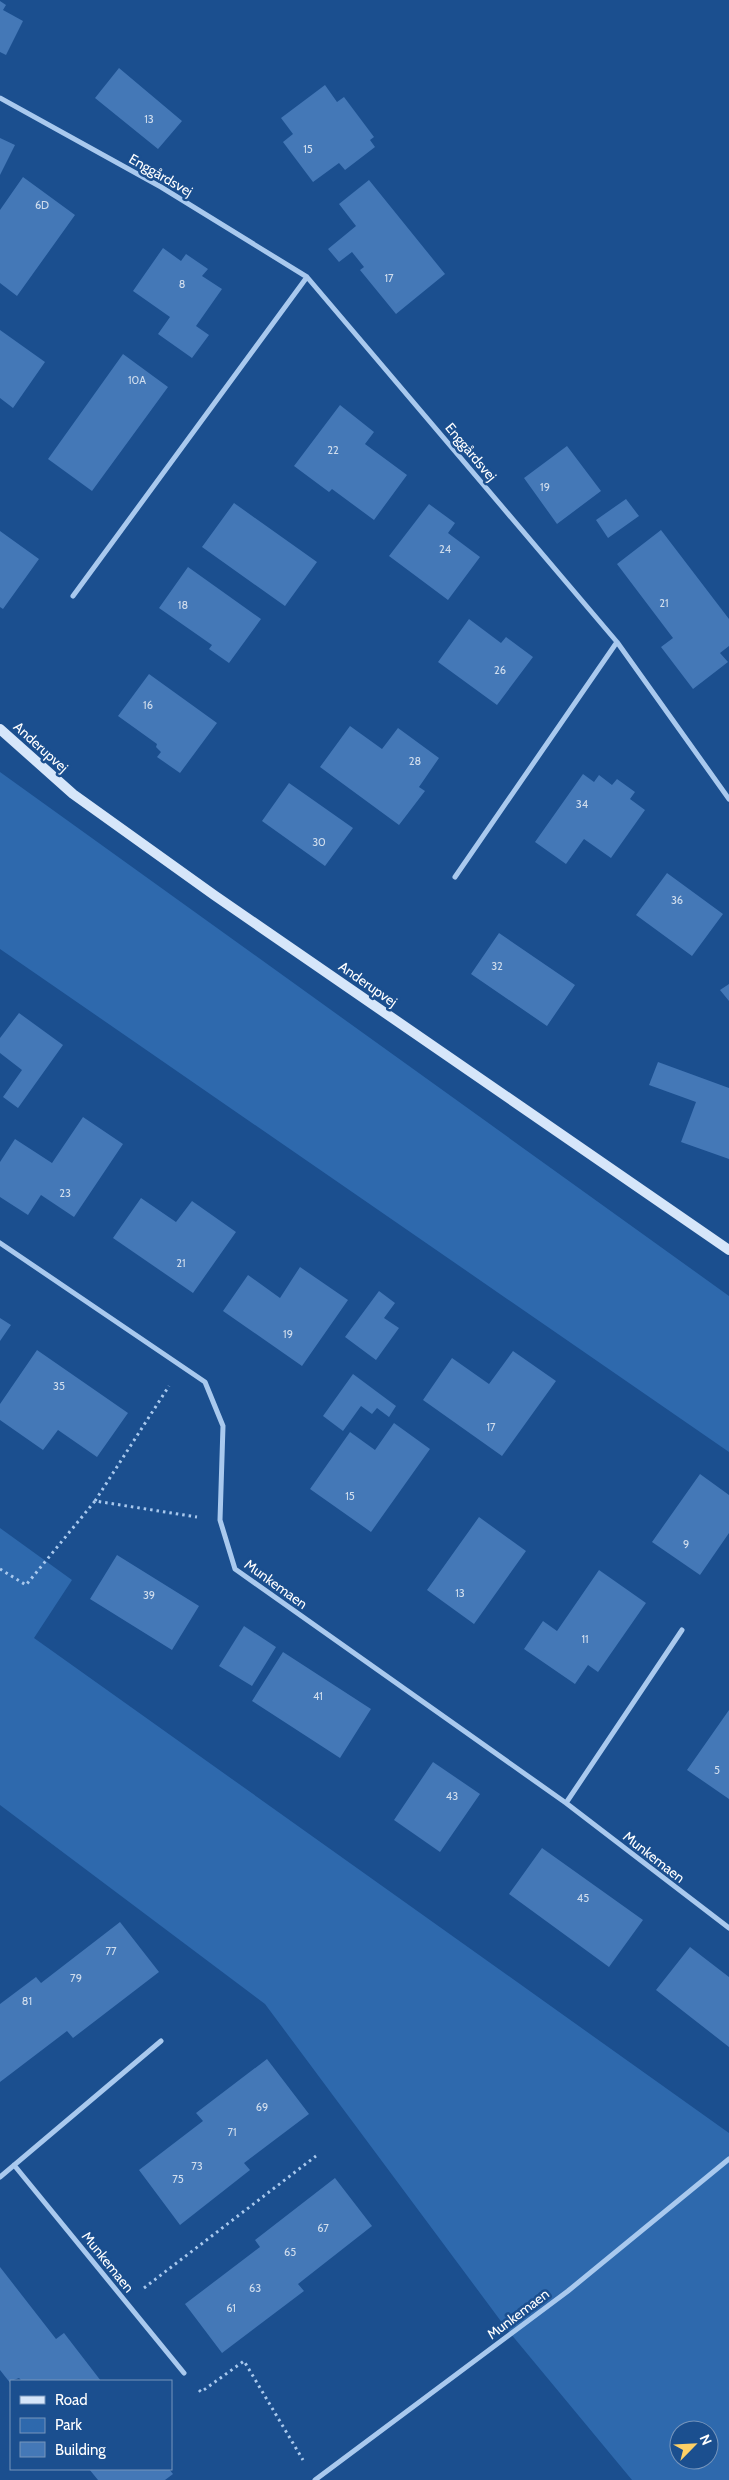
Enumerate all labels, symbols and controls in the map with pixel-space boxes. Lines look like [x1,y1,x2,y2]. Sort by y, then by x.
house number: 13 [144,112,154,126]
house number: 15 [303,142,313,156]
street label: Enggårdsvej [126,149,196,201]
house number: 6D [35,198,49,212]
house number: 17 [384,271,394,285]
house number: 8 [179,277,185,291]
house number: 10A [128,373,146,387]
street label: Enggårdsvej [441,419,501,485]
house number: 22 [327,443,339,457]
house number: 19 [540,480,550,494]
house number: 24 [439,542,452,556]
house number: 21 [659,596,669,610]
house number: 18 [178,598,188,612]
house number: 26 [494,663,506,677]
house number: 16 [143,698,153,712]
street label: Anderupvej [10,718,72,776]
house number: 28 [409,754,421,768]
house number: 34 [576,797,589,811]
house number: 30 [312,835,326,849]
house number: 36 [671,893,683,907]
street label: Anderupvej [335,957,401,1011]
house number: 32 [491,959,503,973]
house number: 23 [59,1186,71,1200]
house number: 21 [176,1256,186,1270]
house number: 19 [283,1327,293,1341]
house number: 35 [53,1379,65,1393]
house number: 17 [486,1420,496,1434]
house number: 15 [345,1489,355,1503]
house number: 9 [683,1537,689,1551]
street label: Munkemaen [241,1555,311,1613]
house number: 13 [455,1586,465,1600]
house number: 39 [143,1588,155,1602]
house number: 11 [581,1632,589,1646]
house number: 41 [313,1689,323,1703]
house number: 5 [714,1763,720,1777]
house number: 43 [446,1789,458,1803]
street label: Munkemaen [619,1827,689,1887]
house number: 45 [577,1891,589,1905]
house number: 77 [105,1944,117,1958]
house number: 79 [70,1971,82,1985]
house number: 81 [22,1994,32,2008]
house number: 69 [256,2100,268,2114]
house number: 71 [227,2125,237,2139]
house number: 73 [191,2159,203,2173]
house number: 75 [172,2172,184,2186]
house number: 67 [317,2221,329,2235]
street label: Munkemaen [78,2228,138,2296]
house number: 65 [284,2245,296,2259]
house number: 63 [249,2281,261,2295]
street label: Munkemaen [483,2285,553,2343]
house number: 61 [226,2301,236,2315]
legend [10,2380,172,2470]
text: Road [55,2391,88,2409]
text: Park [55,2416,82,2434]
north arrow [669,2420,719,2470]
text: N [696,2432,716,2448]
text: Building [55,2441,106,2459]

